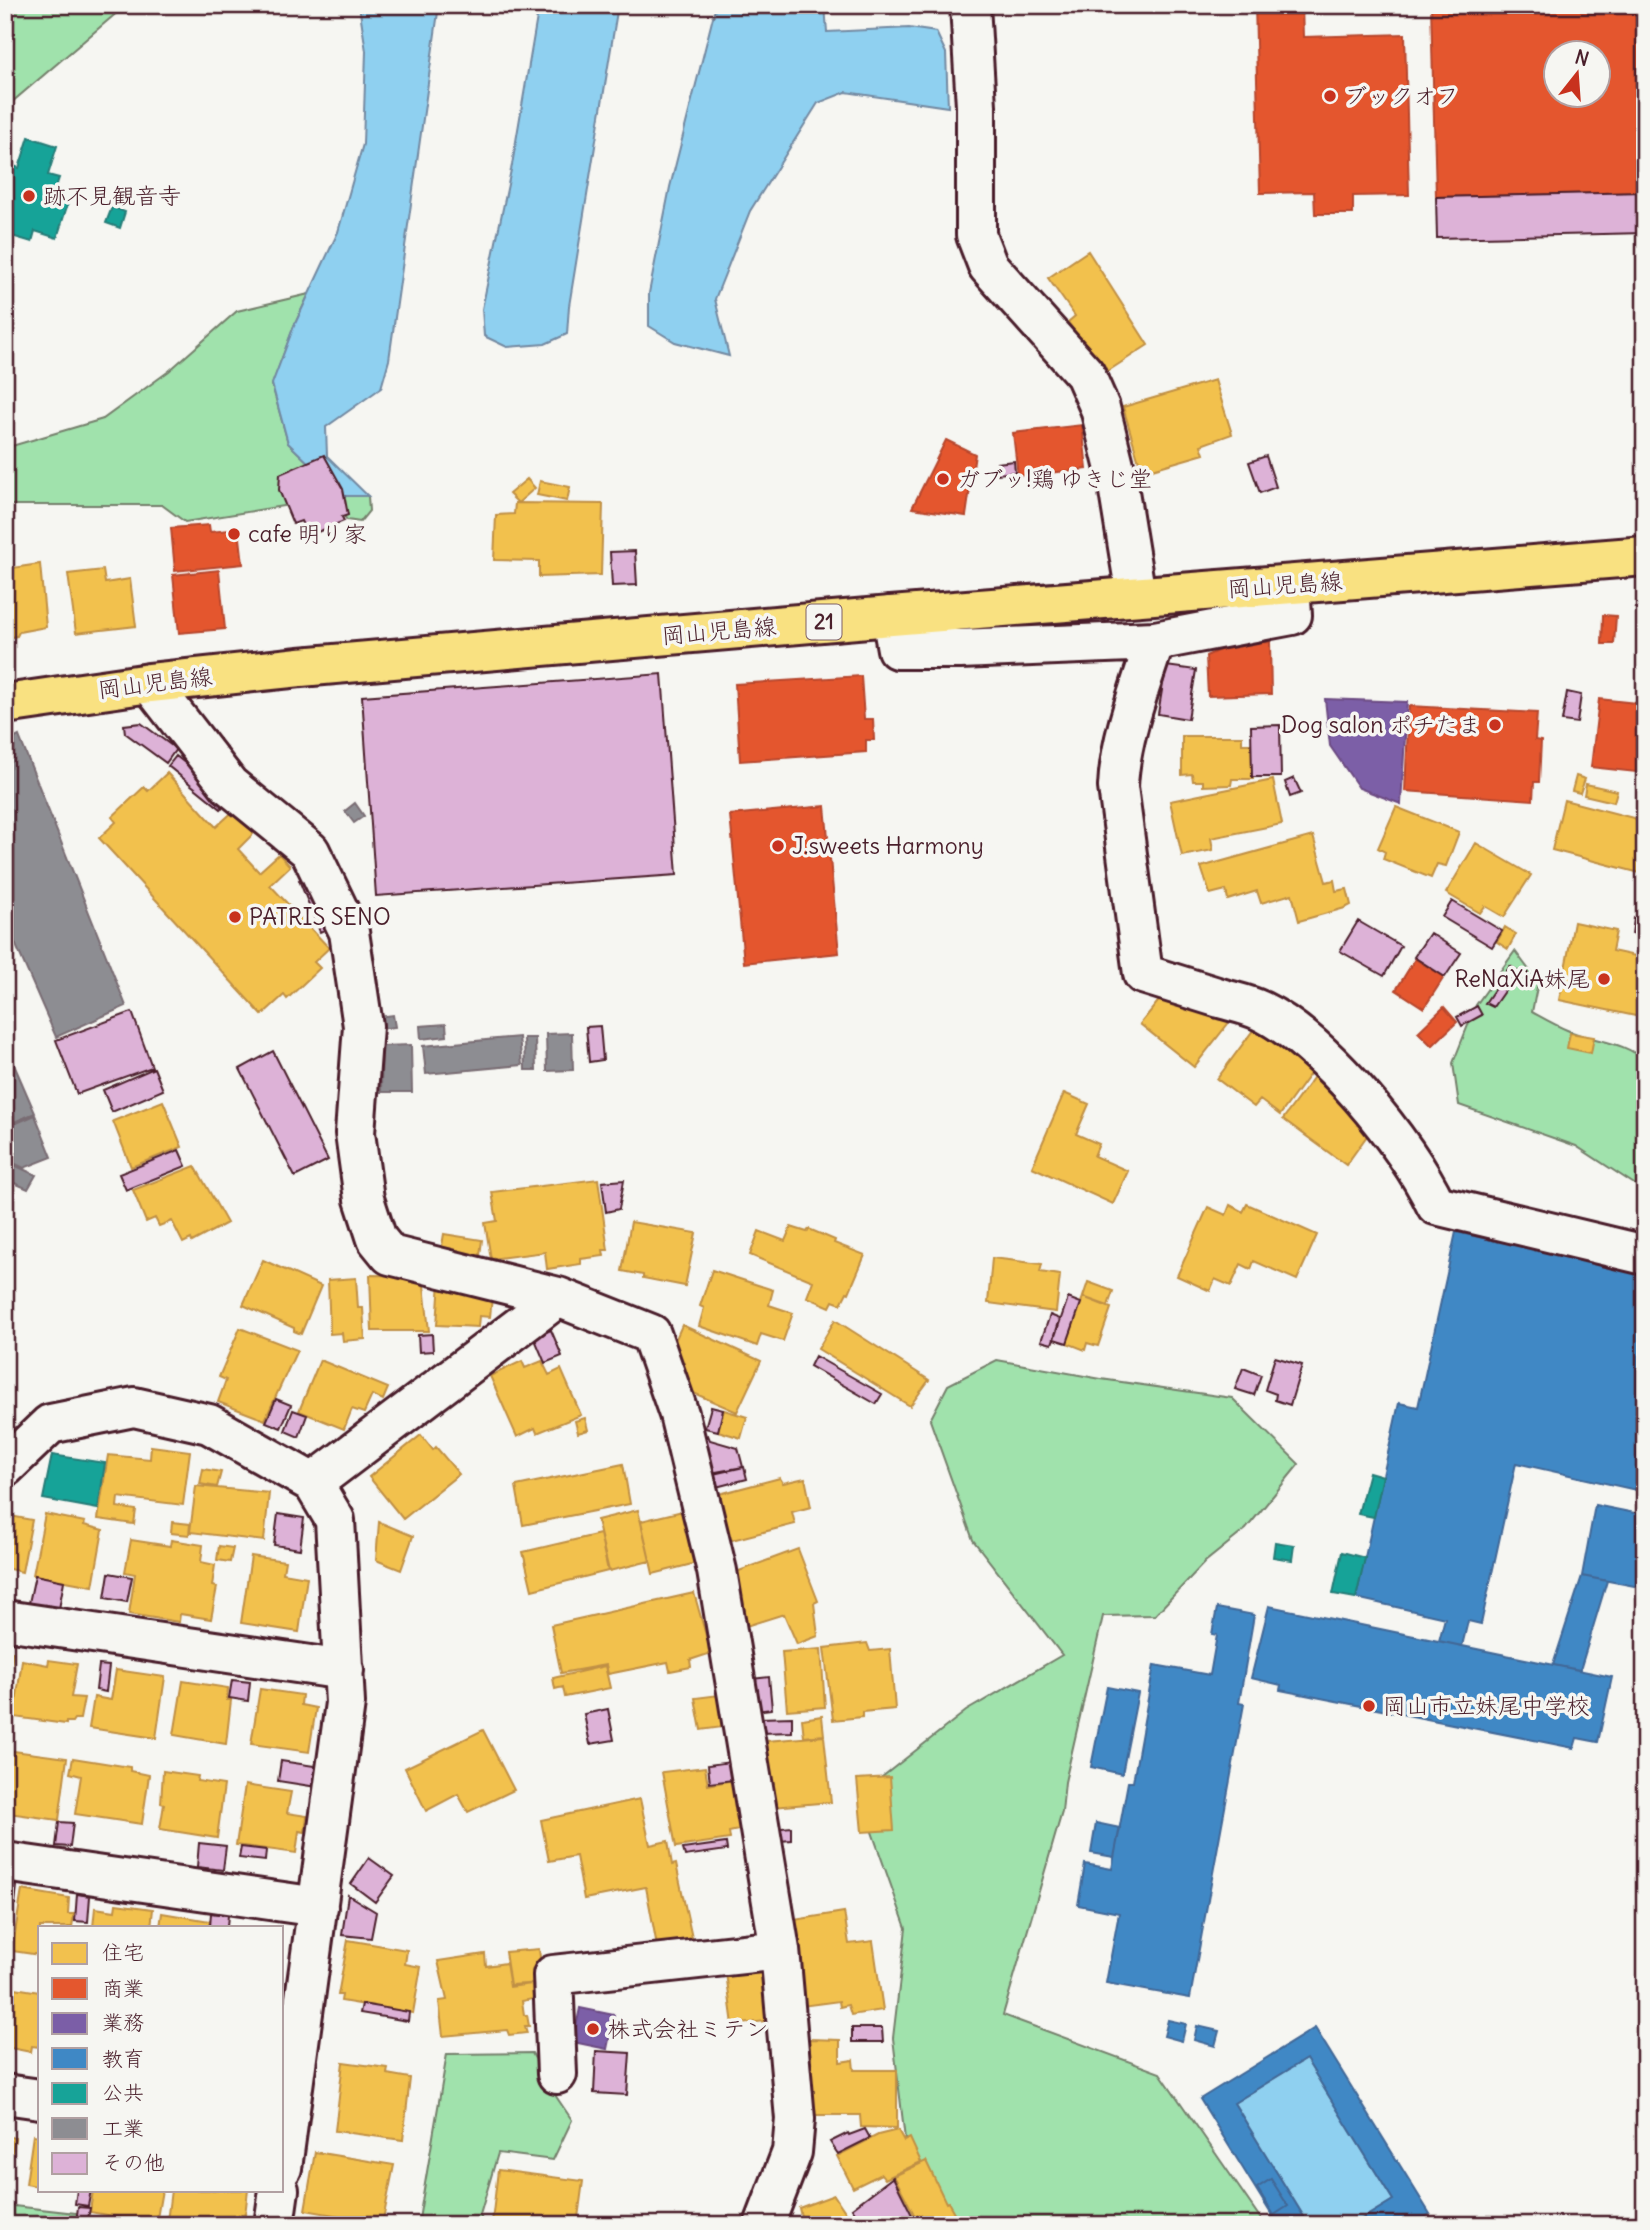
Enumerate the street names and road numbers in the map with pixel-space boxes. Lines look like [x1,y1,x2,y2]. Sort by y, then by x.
street label: 岡山児島線 [1227,566,1343,603]
road number: 21 [806,604,842,640]
street label: 岡山児島線 [660,611,778,650]
street label: 岡山児島線 [96,661,214,704]

